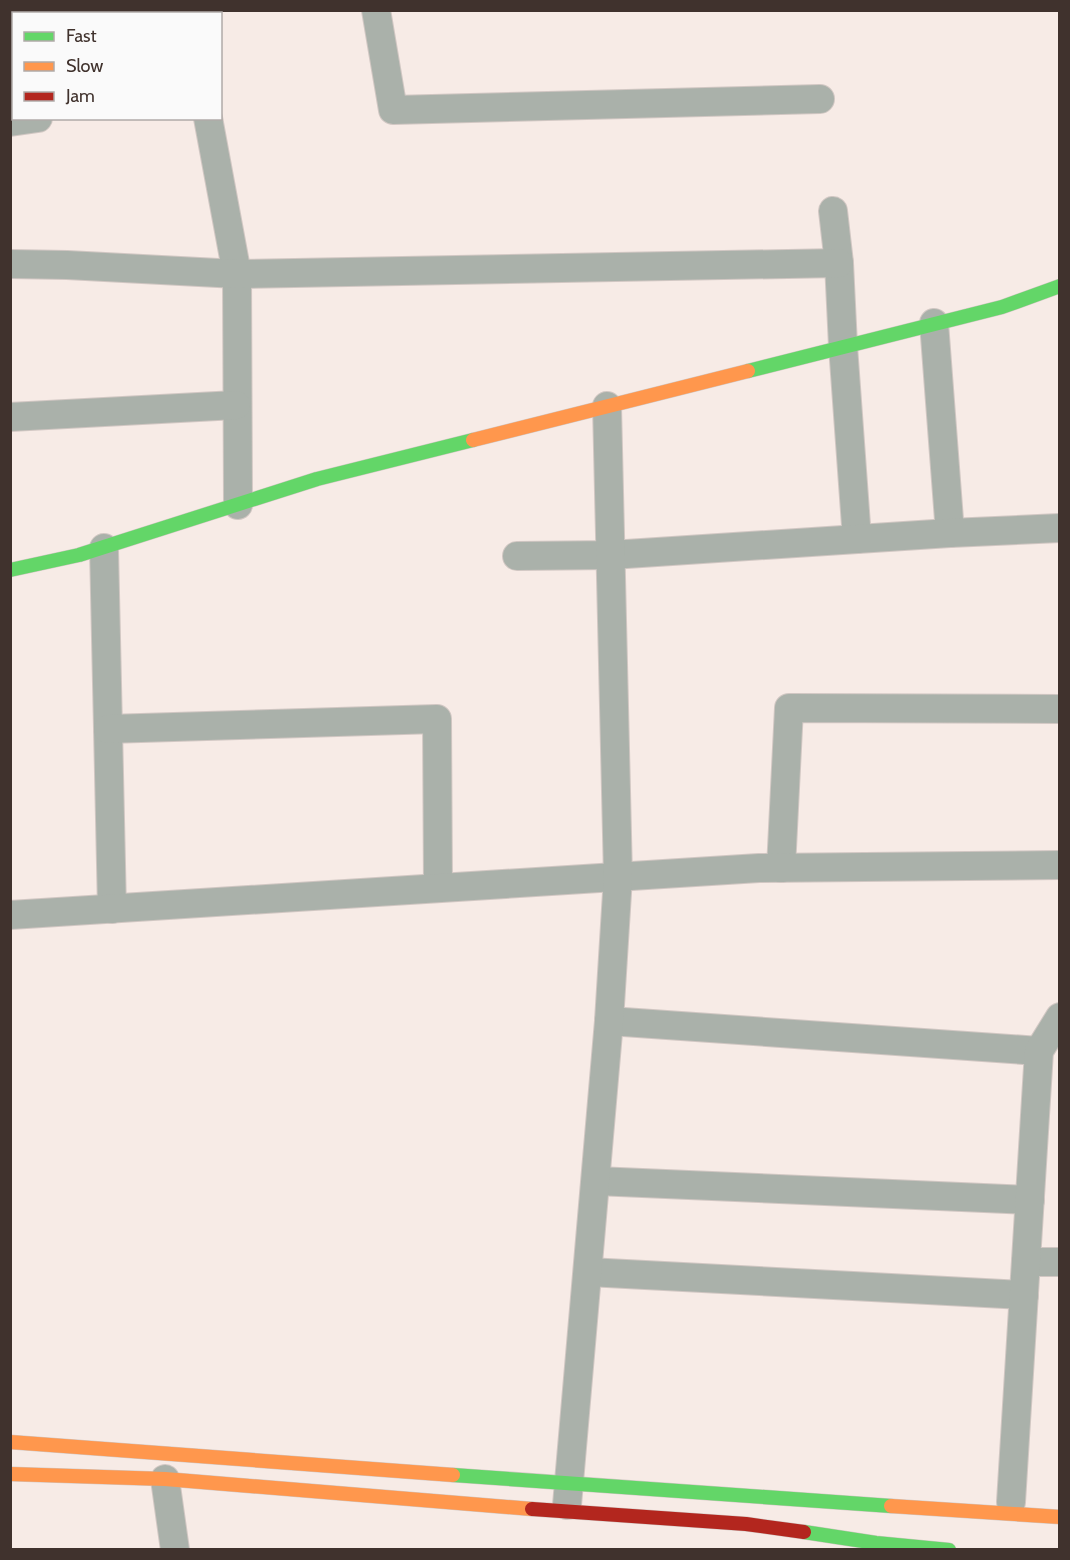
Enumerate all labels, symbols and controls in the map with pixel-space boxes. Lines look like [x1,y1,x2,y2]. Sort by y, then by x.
legend [12,12,222,120]
text: Fast [66,25,97,47]
text: Slow [66,55,103,77]
text: Jam [65,85,95,107]

